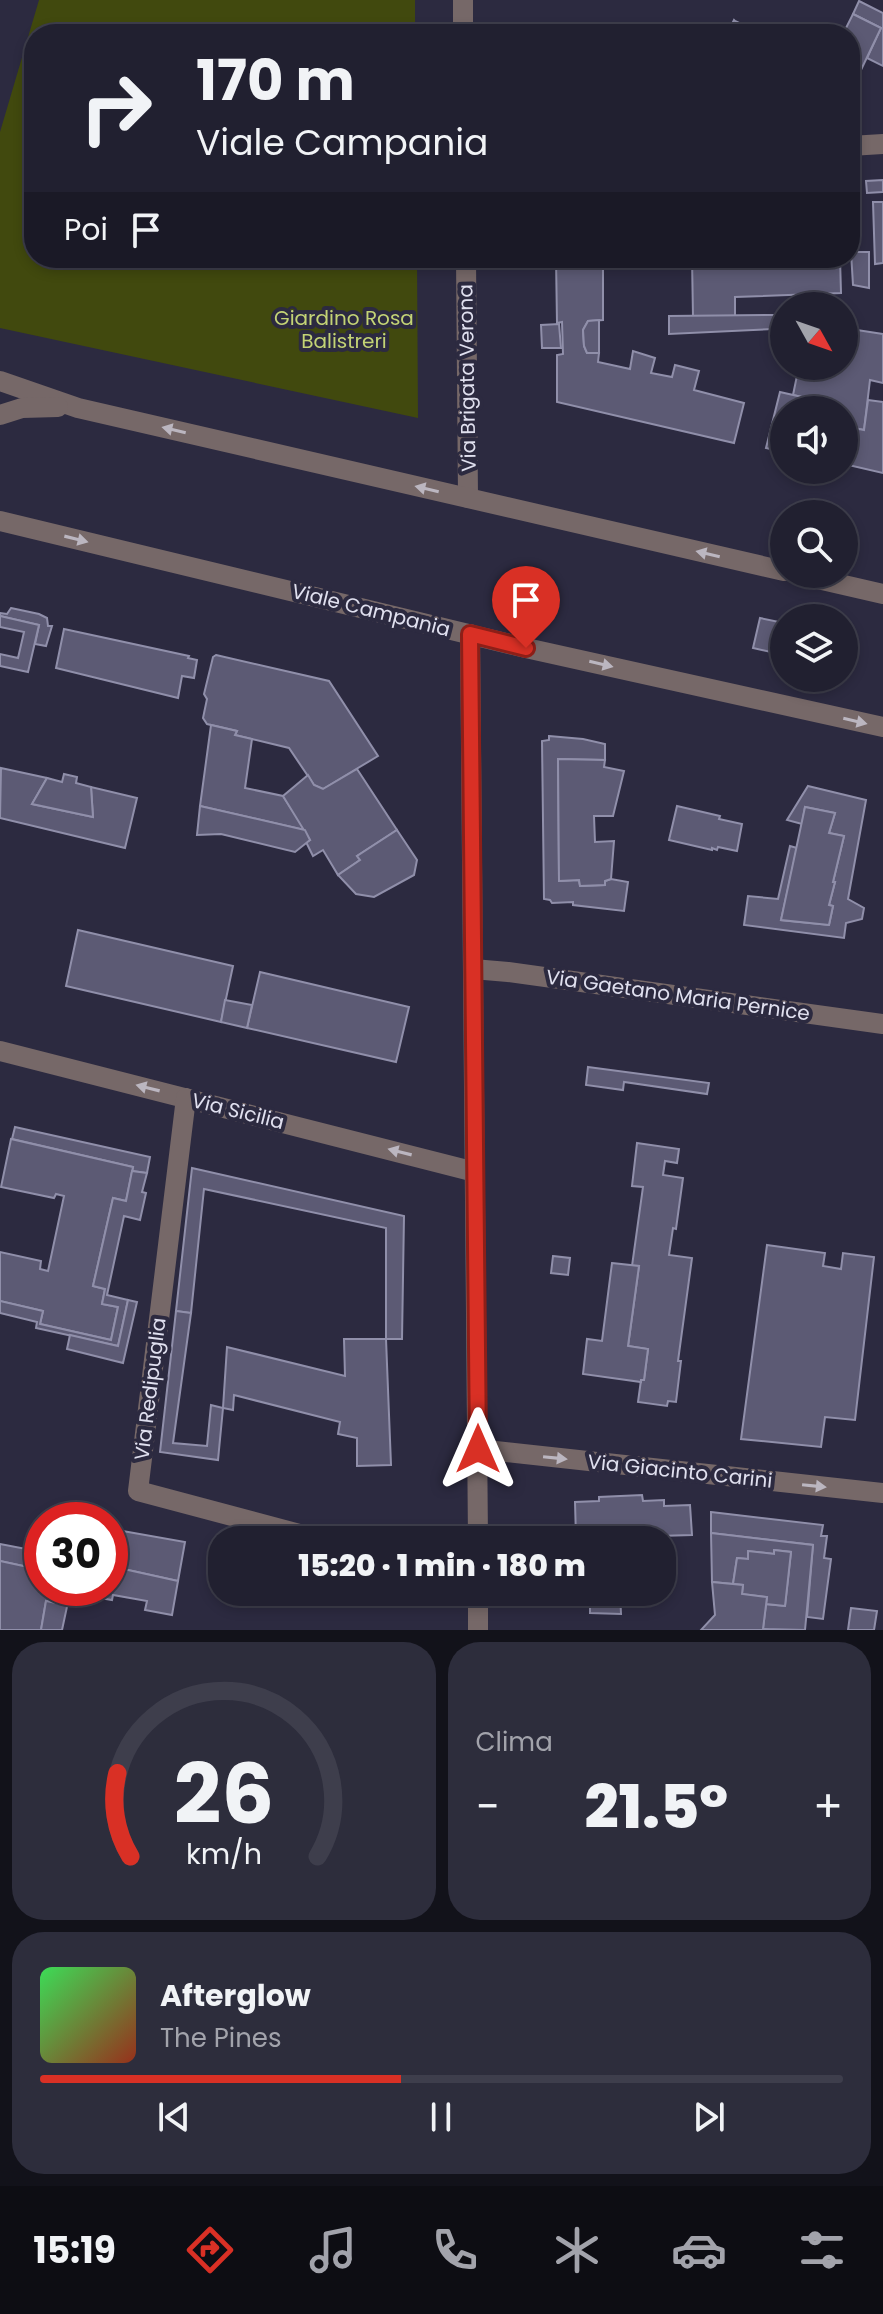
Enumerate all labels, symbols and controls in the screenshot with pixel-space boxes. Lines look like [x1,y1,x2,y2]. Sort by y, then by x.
text: 170 m [196,41,355,120]
icon: right [64,56,168,160]
text: Viale Campania [196,117,488,168]
text: Poi [64,208,108,251]
icon: arrive [124,208,168,252]
street label: Via Brigata Verona [451,284,483,472]
north arrow [770,292,858,380]
map controls [770,292,858,692]
park label: Giardino Rosa Balistreri [274,304,414,355]
button: sound [770,396,858,484]
one-way arrow [161,424,186,436]
one-way arrow [415,482,440,495]
button: search [770,500,858,588]
one-way arrow [63,533,88,546]
one-way arrow [695,547,720,560]
pin [492,566,560,648]
street label: Viale Campania [289,577,453,643]
icon: arrive [504,578,548,622]
button: layers [770,604,858,692]
one-way arrow [589,658,614,671]
one-way arrow [842,715,867,728]
street label: Via Gaetano Maria Pernice [544,963,812,1027]
one-way arrow [135,1082,160,1094]
street label: Via Sicilia [189,1086,287,1136]
one-way arrow [387,1145,412,1157]
street label: Via Redipuglia [127,1316,173,1462]
position arrow [436,1407,520,1491]
street label: Via Giacinto Carini [586,1447,774,1495]
one-way arrow [543,1452,568,1465]
one-way arrow [802,1479,827,1492]
speed limit sign: 30 [24,1502,128,1606]
text: 15:20 · 1 min · 180 m [298,1544,586,1587]
text: Clima [476,1724,553,1760]
text: 26 [173,1736,274,1852]
text: 21.5° [585,1765,728,1849]
text: − [476,1776,500,1837]
text: + [813,1776,843,1837]
text: km/h [186,1834,262,1874]
text: Afterglow [160,1974,311,2017]
text: The Pines [160,2020,282,2056]
icon: previous [152,2095,196,2139]
icon: pause [419,2095,463,2139]
icon: next [687,2095,731,2139]
icon: directions [182,2222,238,2278]
icon: music [305,2222,361,2278]
icon: phone [427,2222,483,2278]
icon: climate [549,2222,605,2278]
icon: car [671,2222,727,2278]
icon: filters [794,2222,850,2278]
text: 15:19 [33,2225,116,2276]

